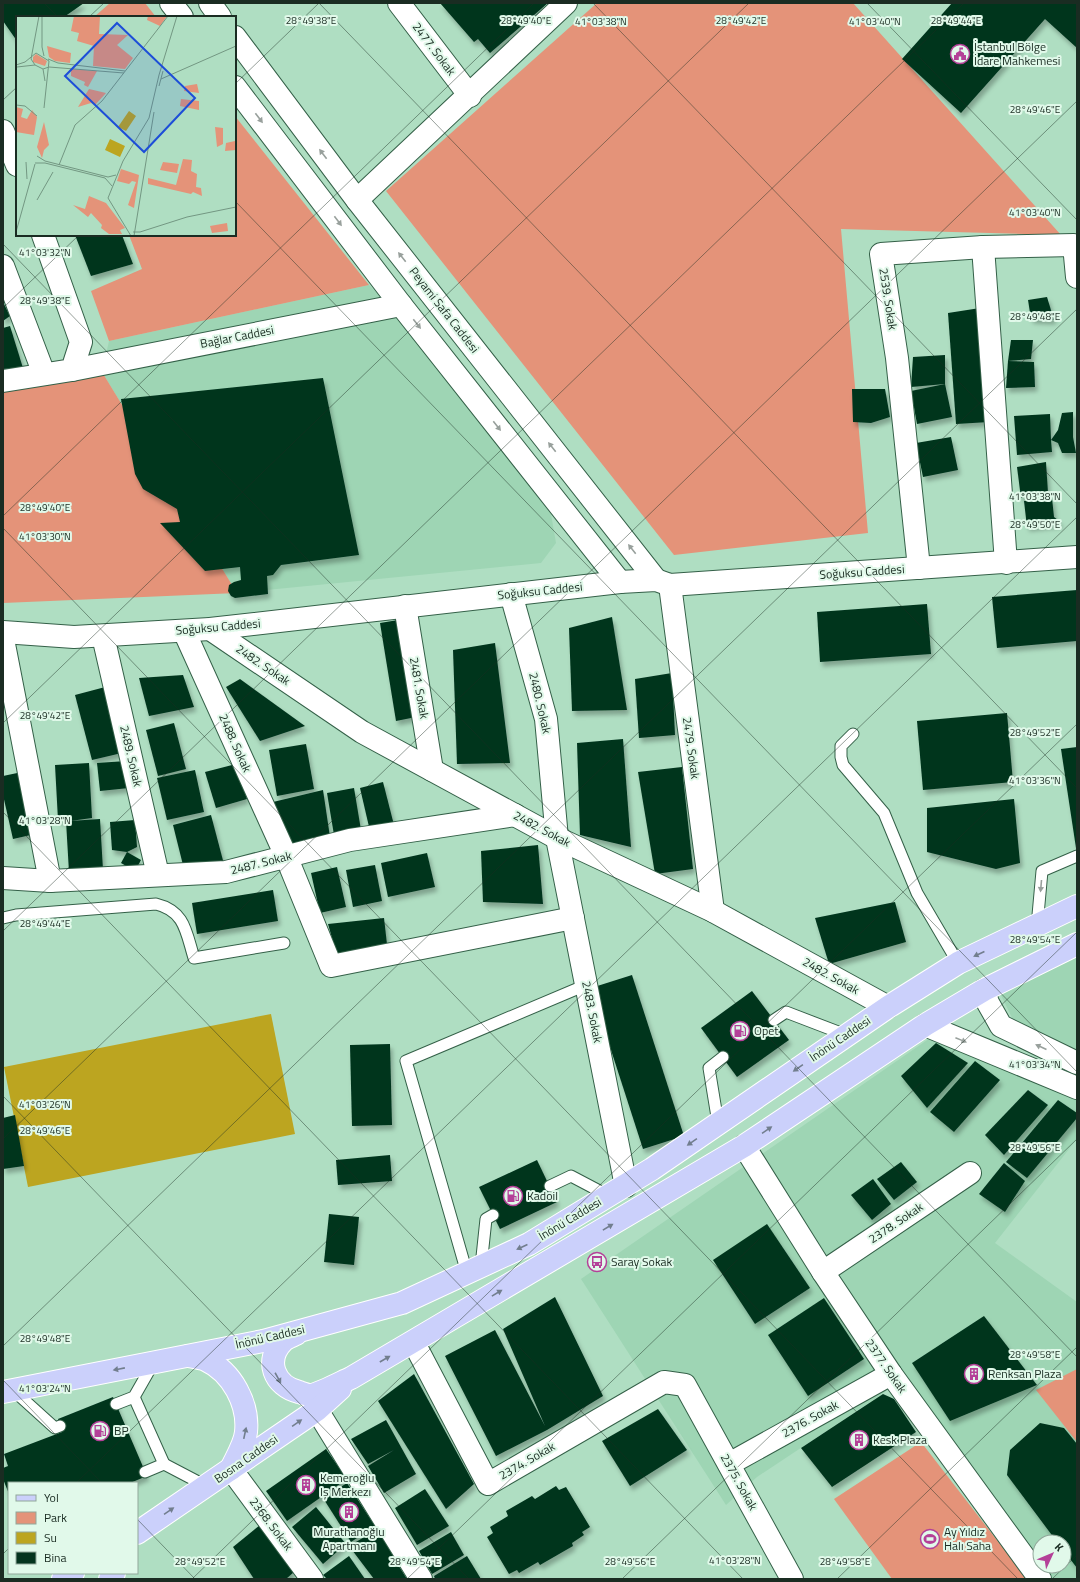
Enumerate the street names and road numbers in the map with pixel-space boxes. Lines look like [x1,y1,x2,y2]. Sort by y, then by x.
street label: 2477. Sokak [408,18,461,80]
street label: Peyami Safa Caddesi [405,263,484,357]
street label: 2539. Sokak [874,267,903,331]
street label: Bağlar Caddesi [198,320,275,353]
street label: Soğuksu Caddesi [819,559,905,584]
street label: Soğuksu Caddesi [497,577,583,604]
street label: Soğuksu Caddesi [175,613,261,640]
street label: 2482. Sokak [232,639,295,690]
street label: 2481. Sokak [405,656,434,721]
street label: 2480. Sokak [524,670,557,736]
street label: 2488. Sokak [214,710,257,775]
street label: 2479. Sokak [678,716,705,780]
street label: 2489. Sokak [115,723,148,789]
street label: 2482. Sokak [510,806,574,852]
street label: 2487. Sokak [228,846,294,879]
street label: 2482. Sokak [799,952,863,999]
street label: 2483. Sokak [577,979,608,1045]
street label: İnönü Caddesi [805,1011,874,1066]
street label: İnönü Caddesi [535,1192,605,1245]
street label: 2378. Sokak [865,1197,927,1248]
street label: İnönü Caddesi [233,1319,306,1354]
street label: 2377. Sokak [861,1335,912,1397]
street label: 2376. Sokak [778,1395,842,1442]
street label: Bosna Caddesi [210,1430,281,1488]
street label: 2374. Sokak [495,1437,559,1484]
street label: 2375. Sokak [716,1450,763,1514]
street label: 2368. Sokak [245,1493,298,1555]

